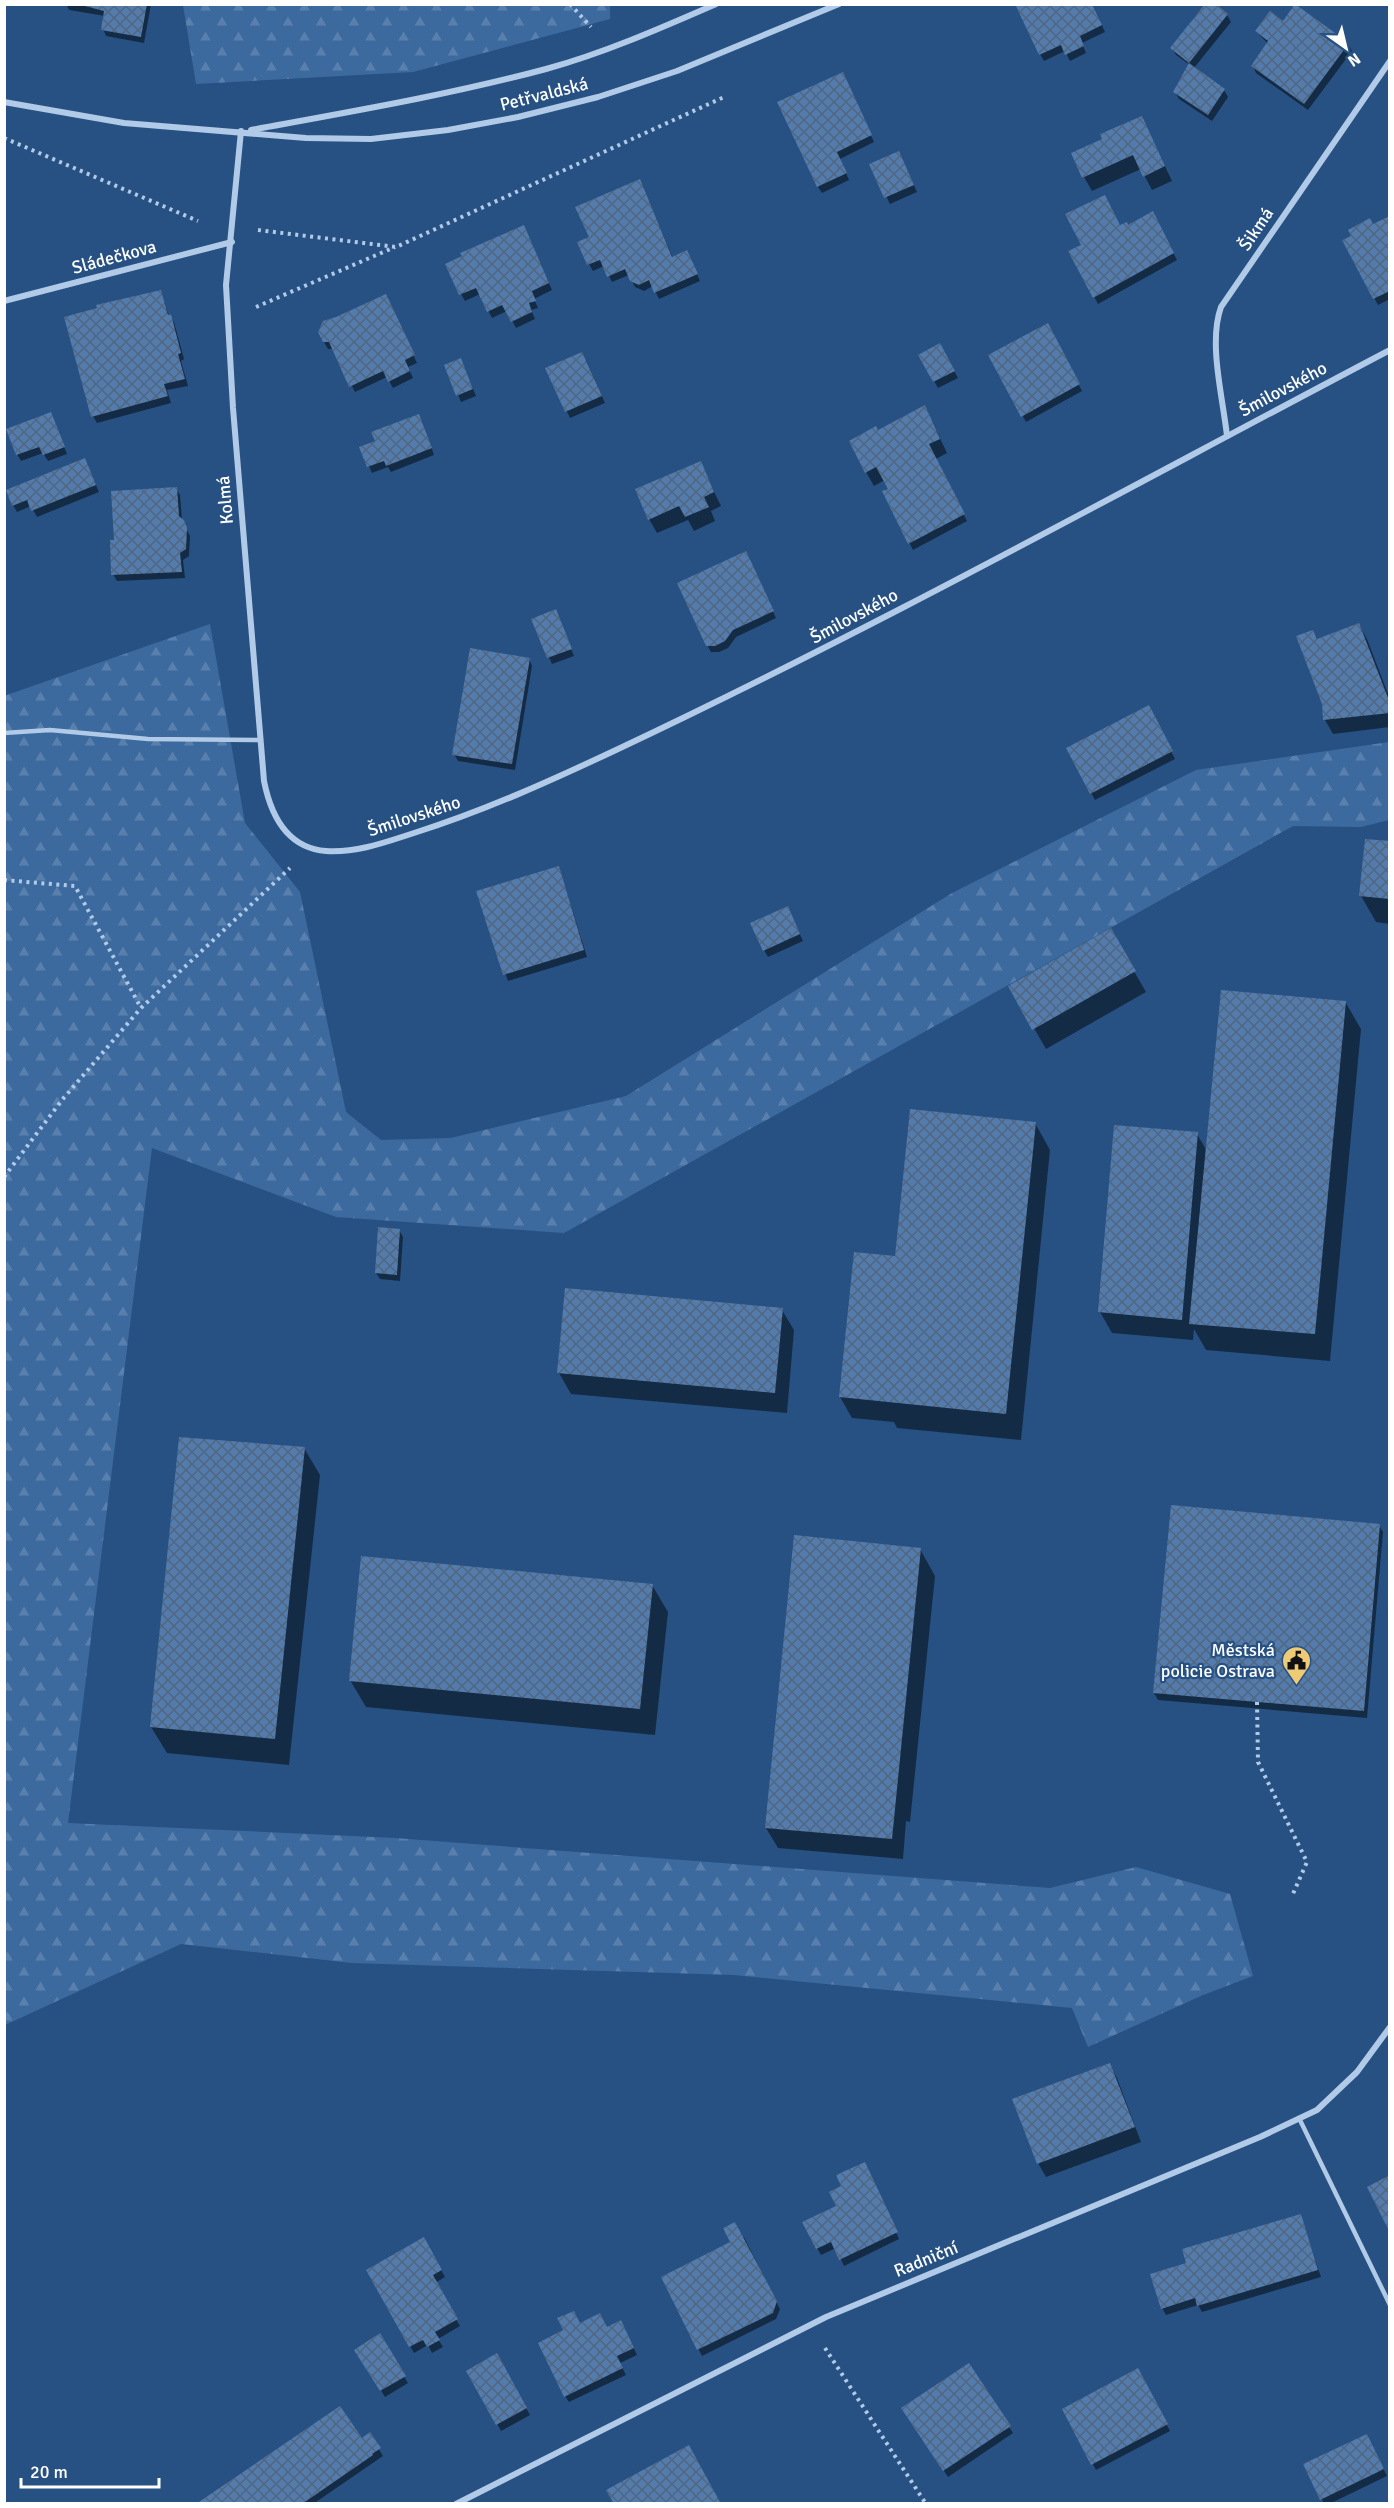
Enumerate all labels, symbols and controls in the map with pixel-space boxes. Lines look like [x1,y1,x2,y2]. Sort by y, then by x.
north arrow [1316,18,1376,78]
text: N [1344,48,1364,71]
street label: Petřvaldská [498,72,590,116]
street label: Šikmá [1234,203,1278,255]
street label: Sládečkova [69,235,159,279]
street label: Šmilovského [1235,357,1331,421]
street label: Kolmá [212,475,238,525]
street label: Šmilovského [806,584,902,648]
street label: Šmilovského [365,791,463,841]
place label: Městská policie Ostrava [1161,1639,1275,1682]
public building icon: Městská policie Ostrava [1280,1644,1312,1686]
street label: Radniční [891,2236,961,2282]
scale bar [21,2451,159,2489]
text: 20 m [30,2461,68,2483]

